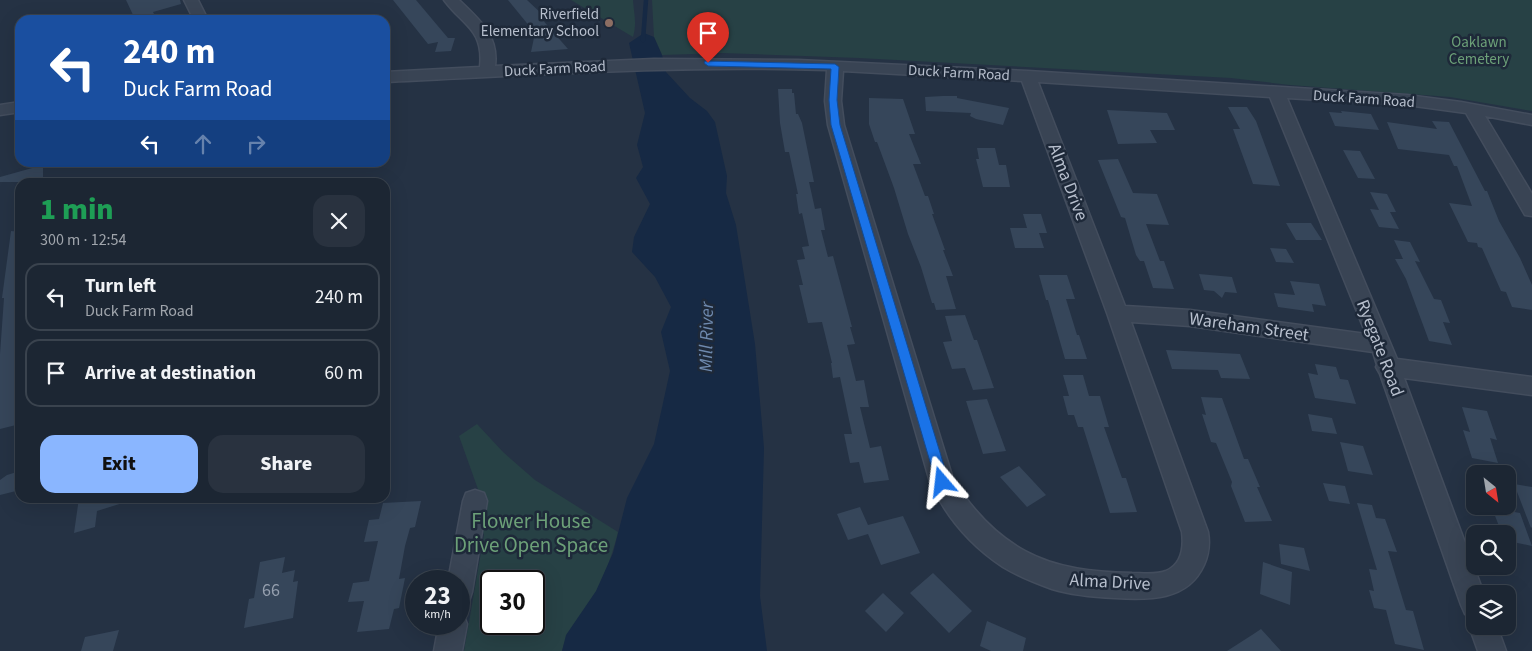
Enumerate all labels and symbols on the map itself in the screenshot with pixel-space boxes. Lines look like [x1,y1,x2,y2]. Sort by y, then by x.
place label: Riverfield Elementary School [481,4,599,42]
pin [687,12,729,63]
marker: Riverfield Elementary School [603,17,615,29]
park label: Oaklawn Cemetery [1449,32,1509,70]
street label: Duck Farm Road [504,56,606,82]
street label: Duck Farm Road [908,60,1010,86]
street label: Duck Farm Road [1312,85,1416,113]
street label: Alma Drive [1042,140,1094,224]
street label: Ryegate Road [1350,296,1410,400]
water label: Mill River [693,300,721,372]
street label: Wareham Street [1188,306,1310,348]
position arrow [915,455,967,507]
north arrow [1466,465,1516,515]
park label: Flower House Drive Open Space [454,506,608,560]
street label: Alma Drive [1069,567,1151,597]
speed limit sign: 30 [480,570,545,635]
house number: 66 [262,578,280,603]

